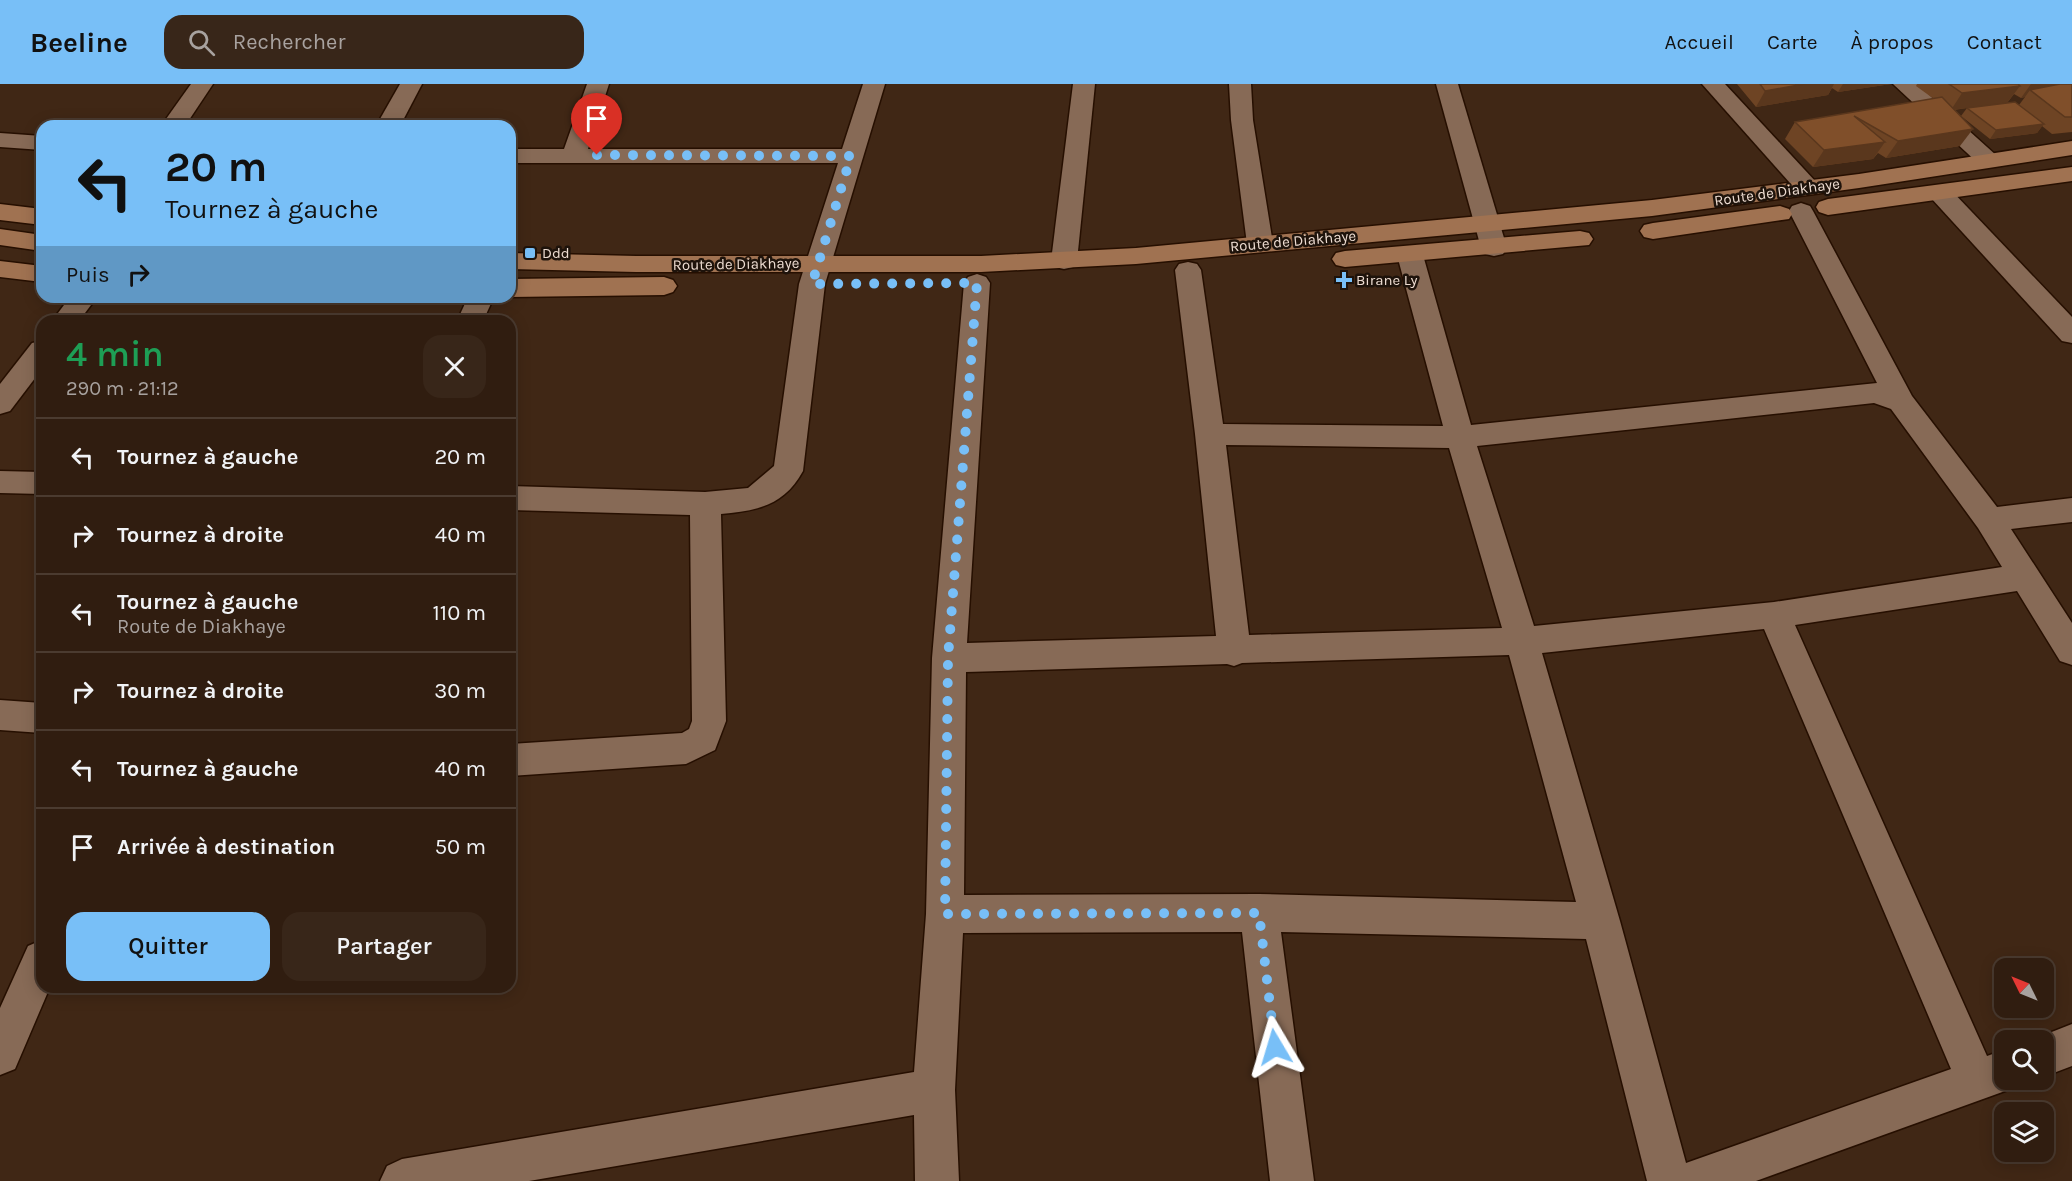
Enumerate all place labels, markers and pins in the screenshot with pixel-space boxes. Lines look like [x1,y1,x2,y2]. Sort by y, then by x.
pin [571,93,622,155]
place label: Ddd [542,244,570,262]
marker: Ddd [523,246,537,260]
place label: Birane Ly [1356,271,1417,289]
marker: Birane Ly [1337,273,1351,287]

